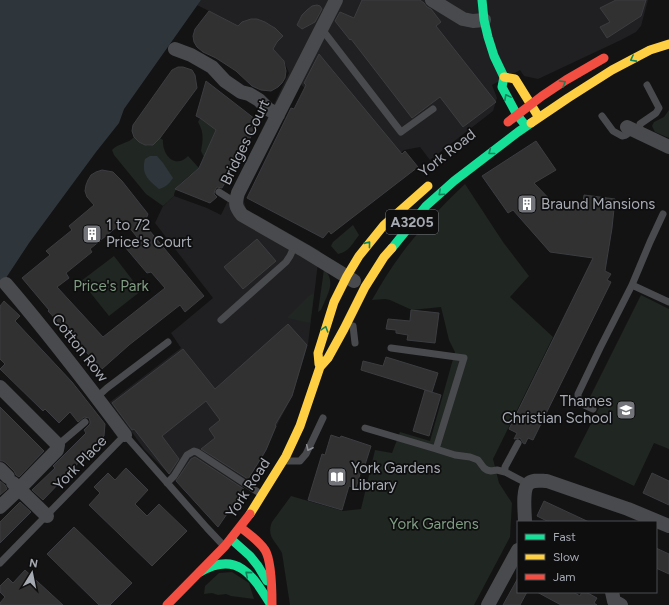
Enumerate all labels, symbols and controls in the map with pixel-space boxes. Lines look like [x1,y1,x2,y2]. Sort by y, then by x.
one-way arrow [630,54,637,62]
one-way arrow [558,80,565,87]
one-way arrow [504,94,512,101]
street label: Bridges Court [217,96,274,188]
street label: York Road [415,125,479,181]
one-way arrow [489,147,496,154]
one-way arrow [438,188,446,195]
building icon: Braund Mansions [516,193,538,215]
place label: Braund Mansions [541,195,655,213]
road number: A3205 [386,210,438,234]
place label: 1 to 72 Price's Court [106,216,192,251]
building icon: 1 to 72 Price's Court [81,223,103,245]
one-way arrow [363,242,370,249]
park label: Price's Park [73,277,150,295]
street label: Cotton Row [48,310,112,386]
one-way arrow [320,326,329,333]
place label: Thames Christian School [502,392,612,427]
school or university icon: Thames Christian School [615,399,637,421]
street label: York Place [50,432,110,494]
one-way arrow [306,443,314,451]
street label: York Road [222,455,274,521]
place label: York Gardens Library [351,459,440,494]
library icon: York Gardens Library [326,466,348,488]
park label: York Gardens [389,515,479,533]
legend [517,521,657,593]
text: Fast [553,530,576,544]
text: Slow [553,550,580,564]
north arrow [12,553,52,593]
text: N [28,557,39,571]
text: Jam [553,570,576,584]
one-way arrow [246,571,253,578]

